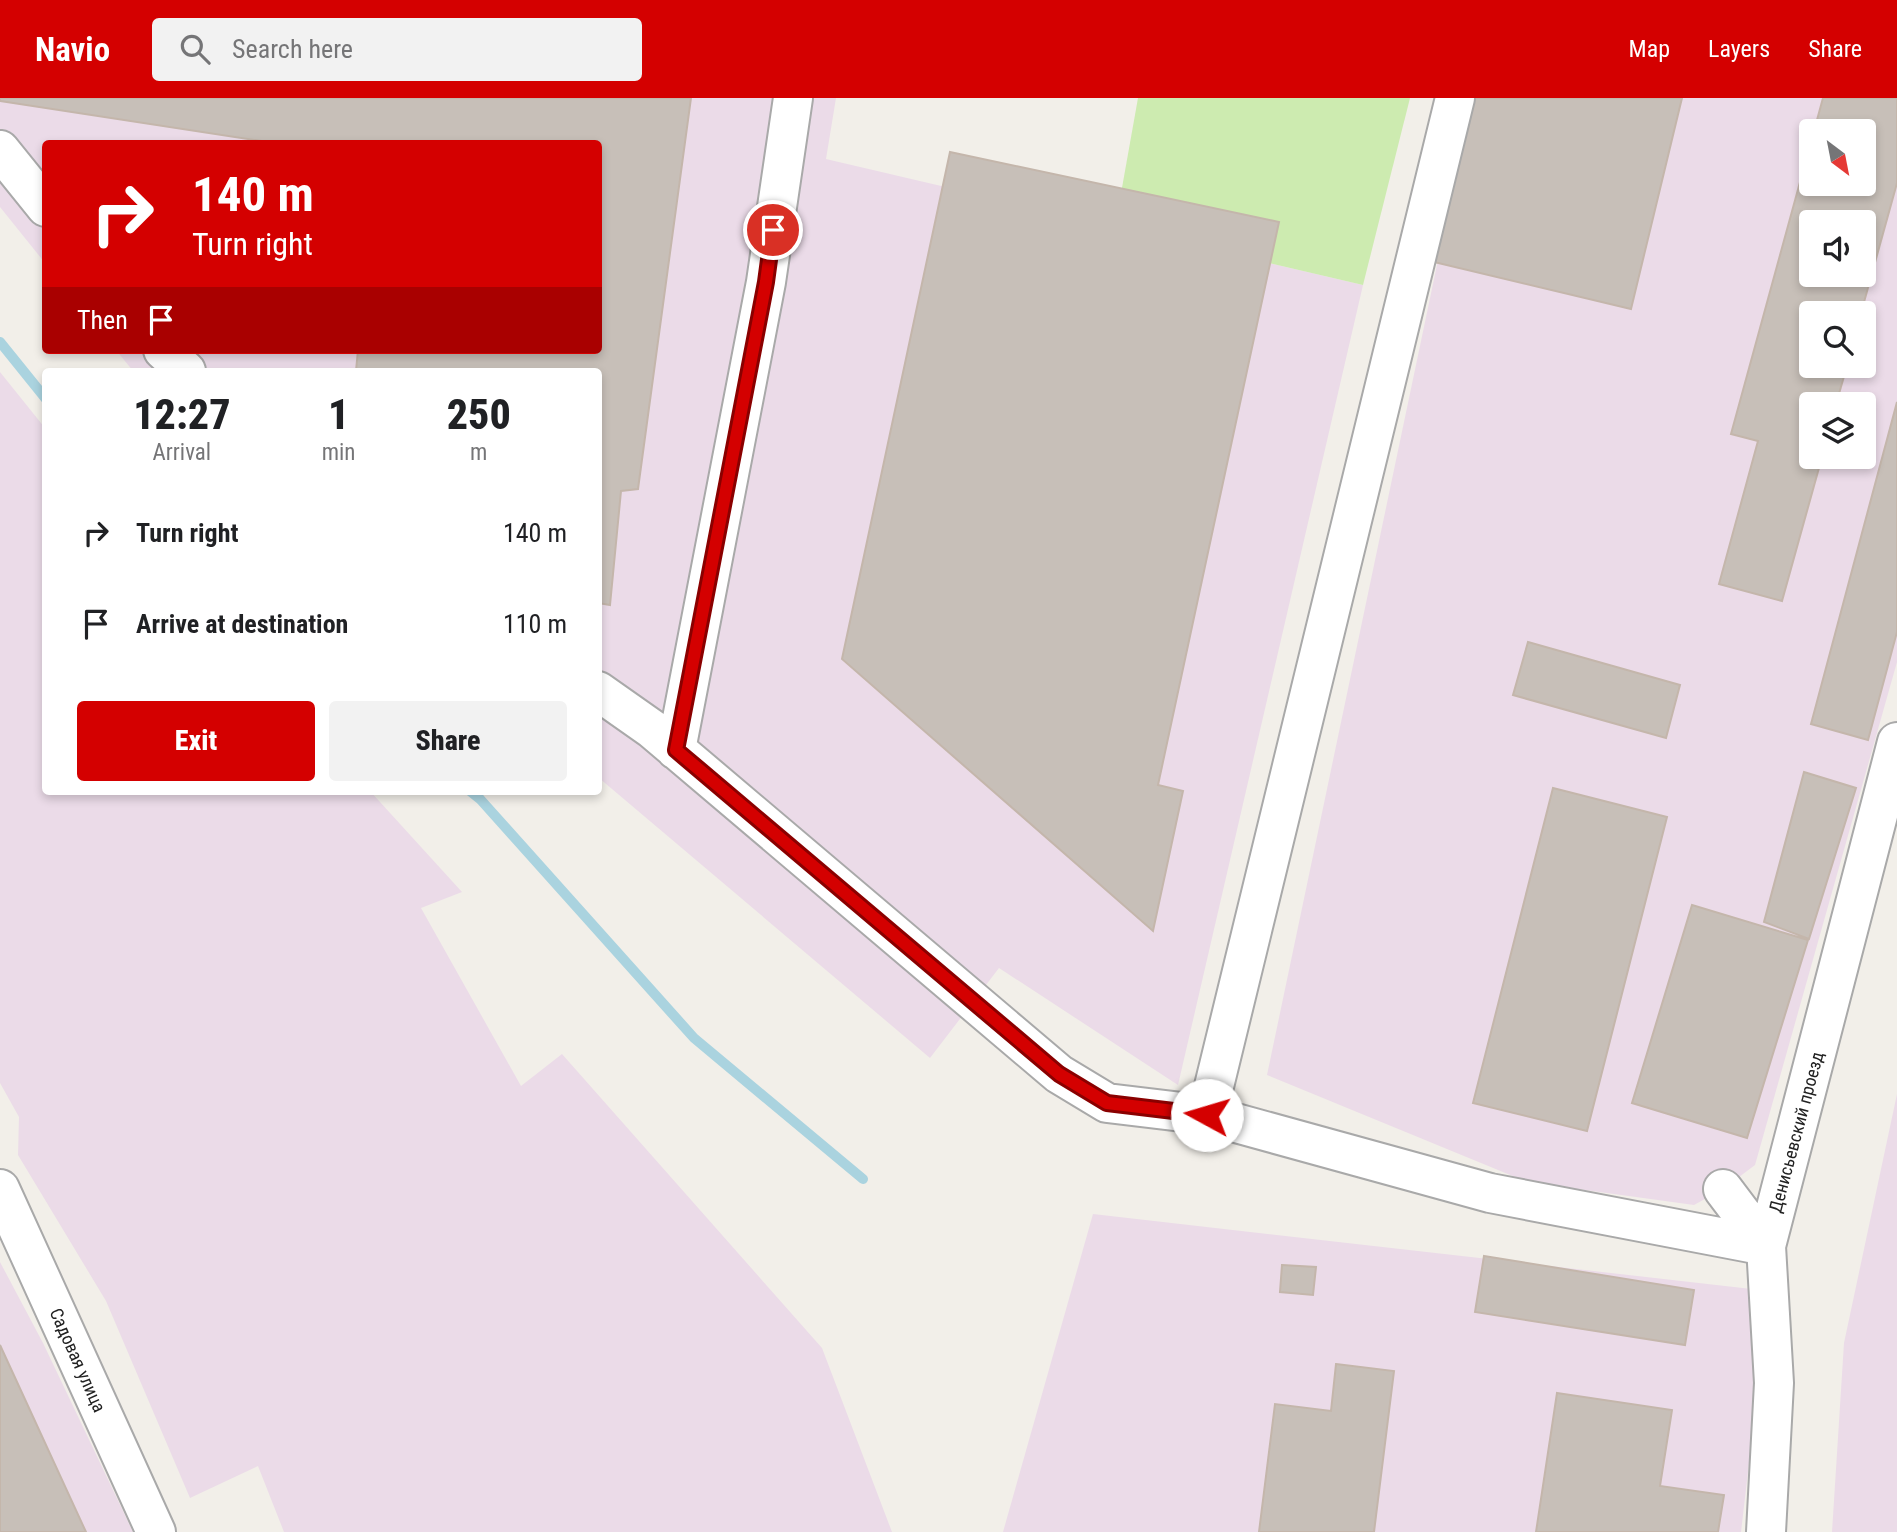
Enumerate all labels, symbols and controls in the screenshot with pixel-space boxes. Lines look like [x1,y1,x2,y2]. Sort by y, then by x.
search box [152,18,642,81]
text: Navio [35,30,110,69]
icon: search [176,30,214,68]
text: Search here [232,34,353,64]
text: Map [1629,35,1670,63]
text: Layers [1708,35,1770,63]
text: Share [1808,35,1862,63]
north arrow [1799,119,1876,196]
map controls [1799,119,1876,469]
text: 140 m [192,166,314,223]
icon: right [77,168,168,259]
pin [743,200,803,260]
button: sound [1799,210,1876,287]
icon: arrive [754,211,792,249]
text: Turn right [192,225,313,263]
icon: arrive [142,301,180,339]
button: search [1799,301,1876,378]
text: Then [77,305,128,335]
text: 12:27 [133,390,230,439]
text: 1 [328,390,349,439]
text: 250 [447,390,511,439]
button: layers [1799,392,1876,469]
text: Arrival [153,439,211,466]
text: min [322,439,355,466]
text: m [470,439,487,466]
icon: right [77,514,115,552]
text: Turn right [136,518,238,548]
text: 140 m [503,518,567,548]
icon: arrive [77,605,115,643]
text: Arrive at destination [136,609,348,639]
text: 110 m [503,609,567,639]
button: Exit [77,701,315,781]
button: Share [329,701,567,781]
street label: Денисьевский проезд [1764,1049,1828,1215]
position arrow [1170,1078,1244,1152]
street label: Садовая улица [46,1305,110,1415]

